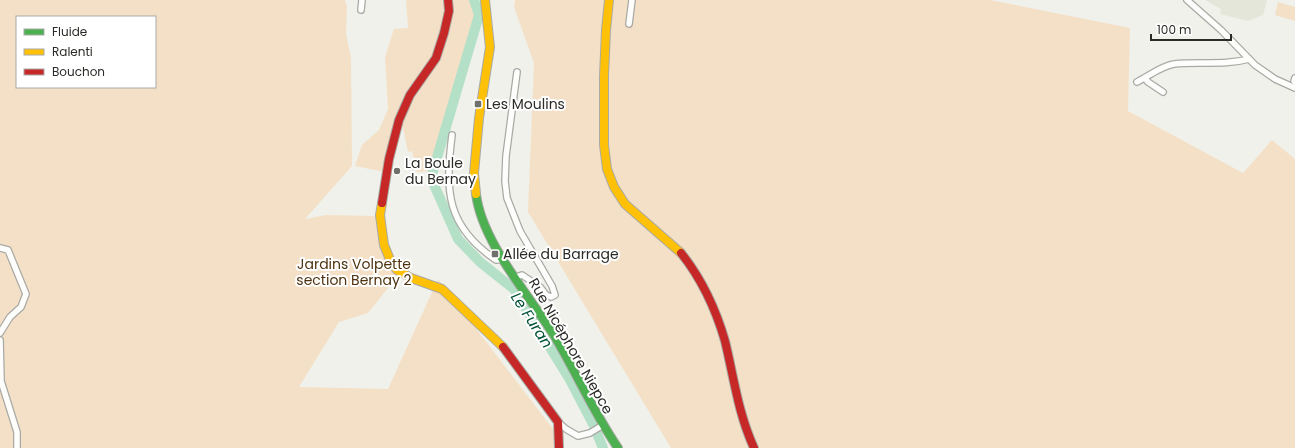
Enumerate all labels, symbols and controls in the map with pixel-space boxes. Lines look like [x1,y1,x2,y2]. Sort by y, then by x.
legend [16,16,156,88]
scale bar [1151,16,1231,42]
text: 100 m [1157,21,1191,38]
text: Fluide [52,23,87,40]
text: Ralenti [52,43,93,60]
text: Bouchon [52,63,105,80]
place label: Les Moulins [486,94,565,114]
marker: Les Moulins [473,99,483,109]
place label: La Boule du Bernay [405,153,476,189]
marker: La Boule du Bernay [392,166,402,176]
place label: Allée du Barrage [503,244,619,264]
marker: Allée du Barrage [490,249,500,259]
park label: Jardins Volpette section Bernay 2 [296,254,412,290]
street label: Rue Nicéphore Niepce [524,274,618,418]
water label: Le Furan [506,288,558,352]

